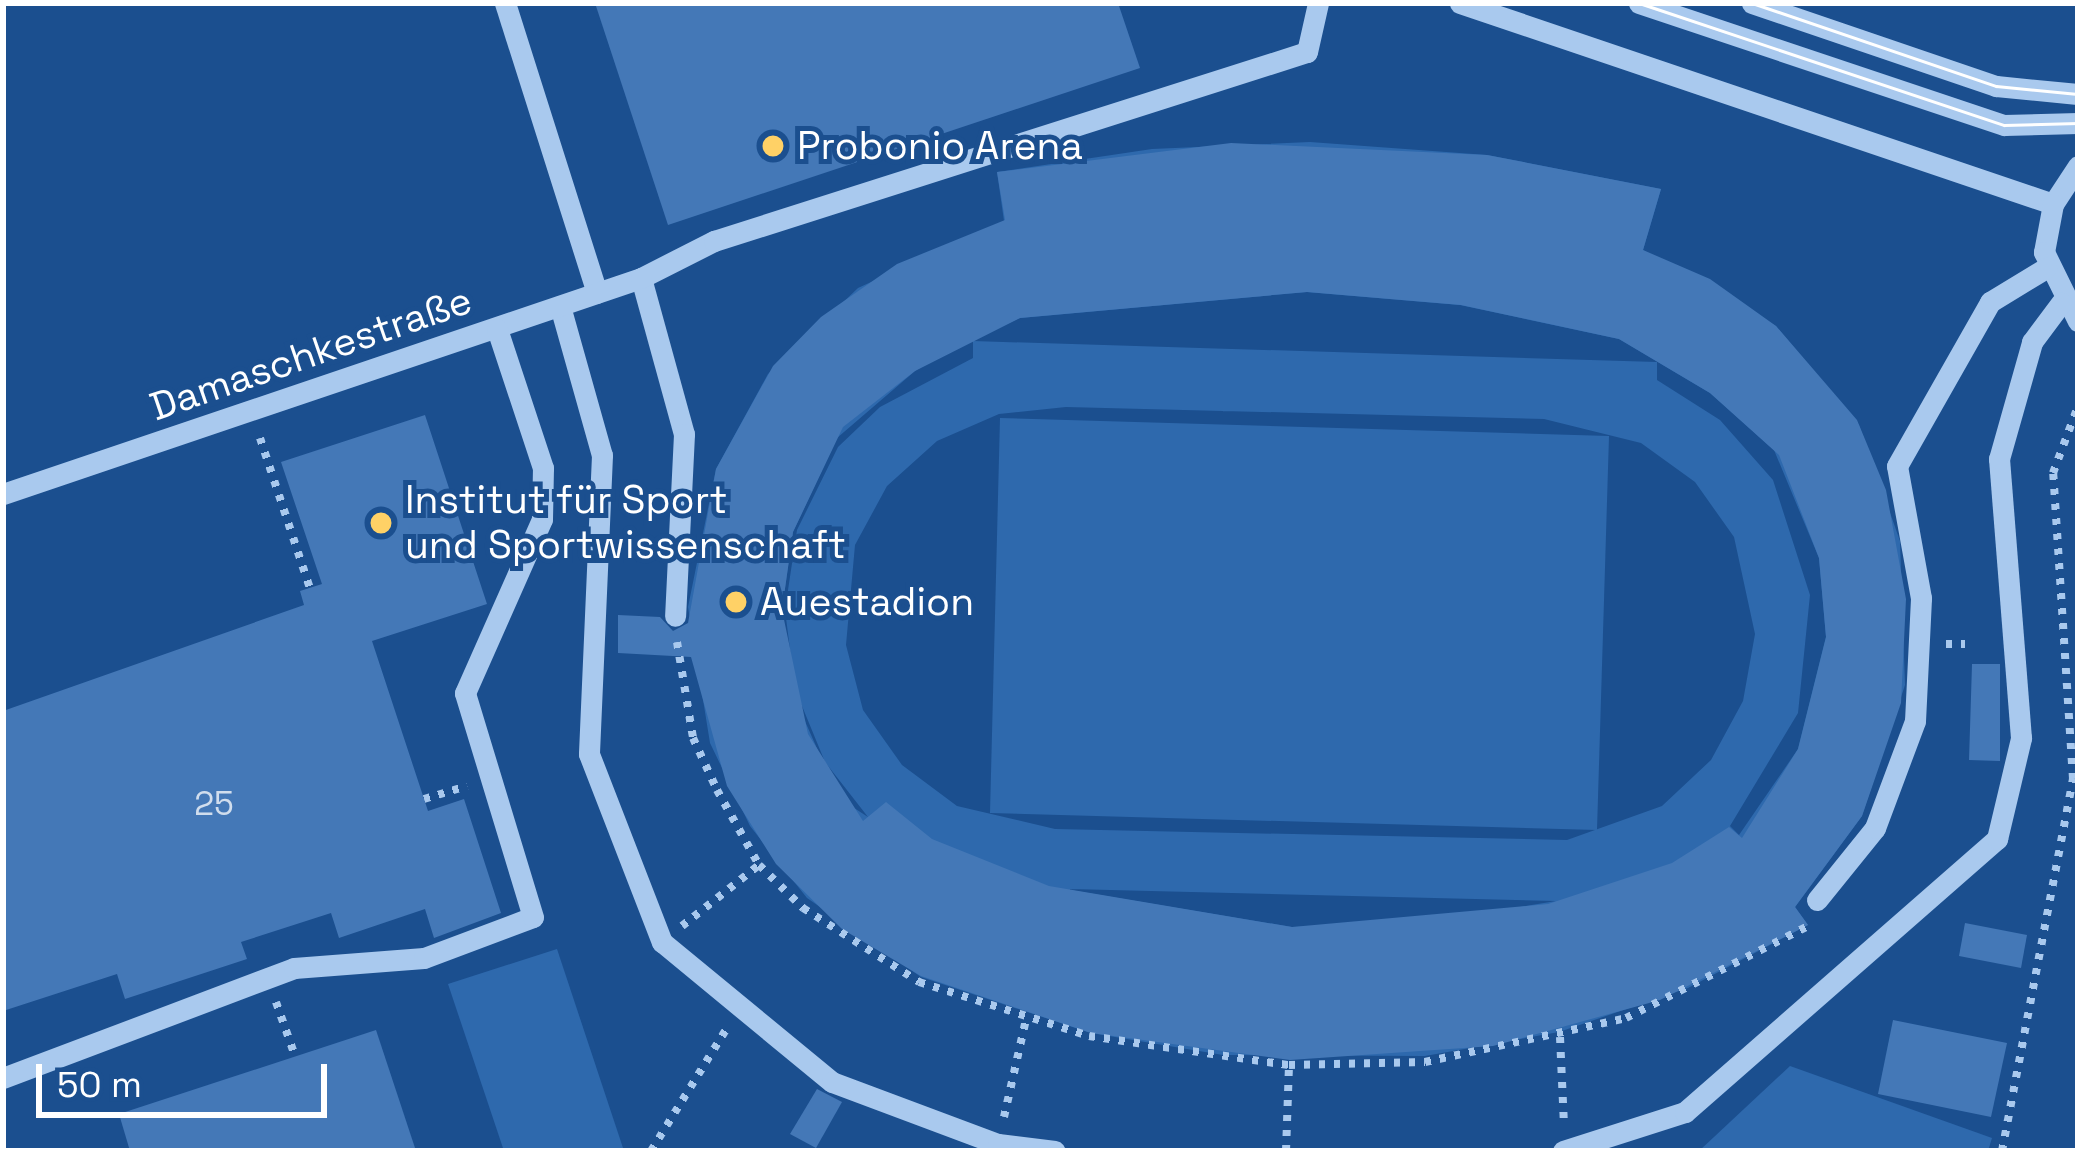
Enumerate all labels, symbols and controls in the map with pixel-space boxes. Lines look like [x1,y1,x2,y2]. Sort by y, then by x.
place label: Probonio Arena [797,123,1083,169]
marker: Probonio Arena [760,133,786,159]
street label: Damaschkestraße [144,277,478,431]
place label: Institut für Sport und Sportwissenschaft [405,478,846,569]
marker: Institut für Sport und Sportwissenschaft [368,510,394,536]
place label: Auestadion [760,579,974,625]
marker: Auestadion [723,589,749,615]
house number: 25 [194,785,234,825]
scale bar [42,1040,333,1114]
text: 50 m [57,1062,142,1108]

